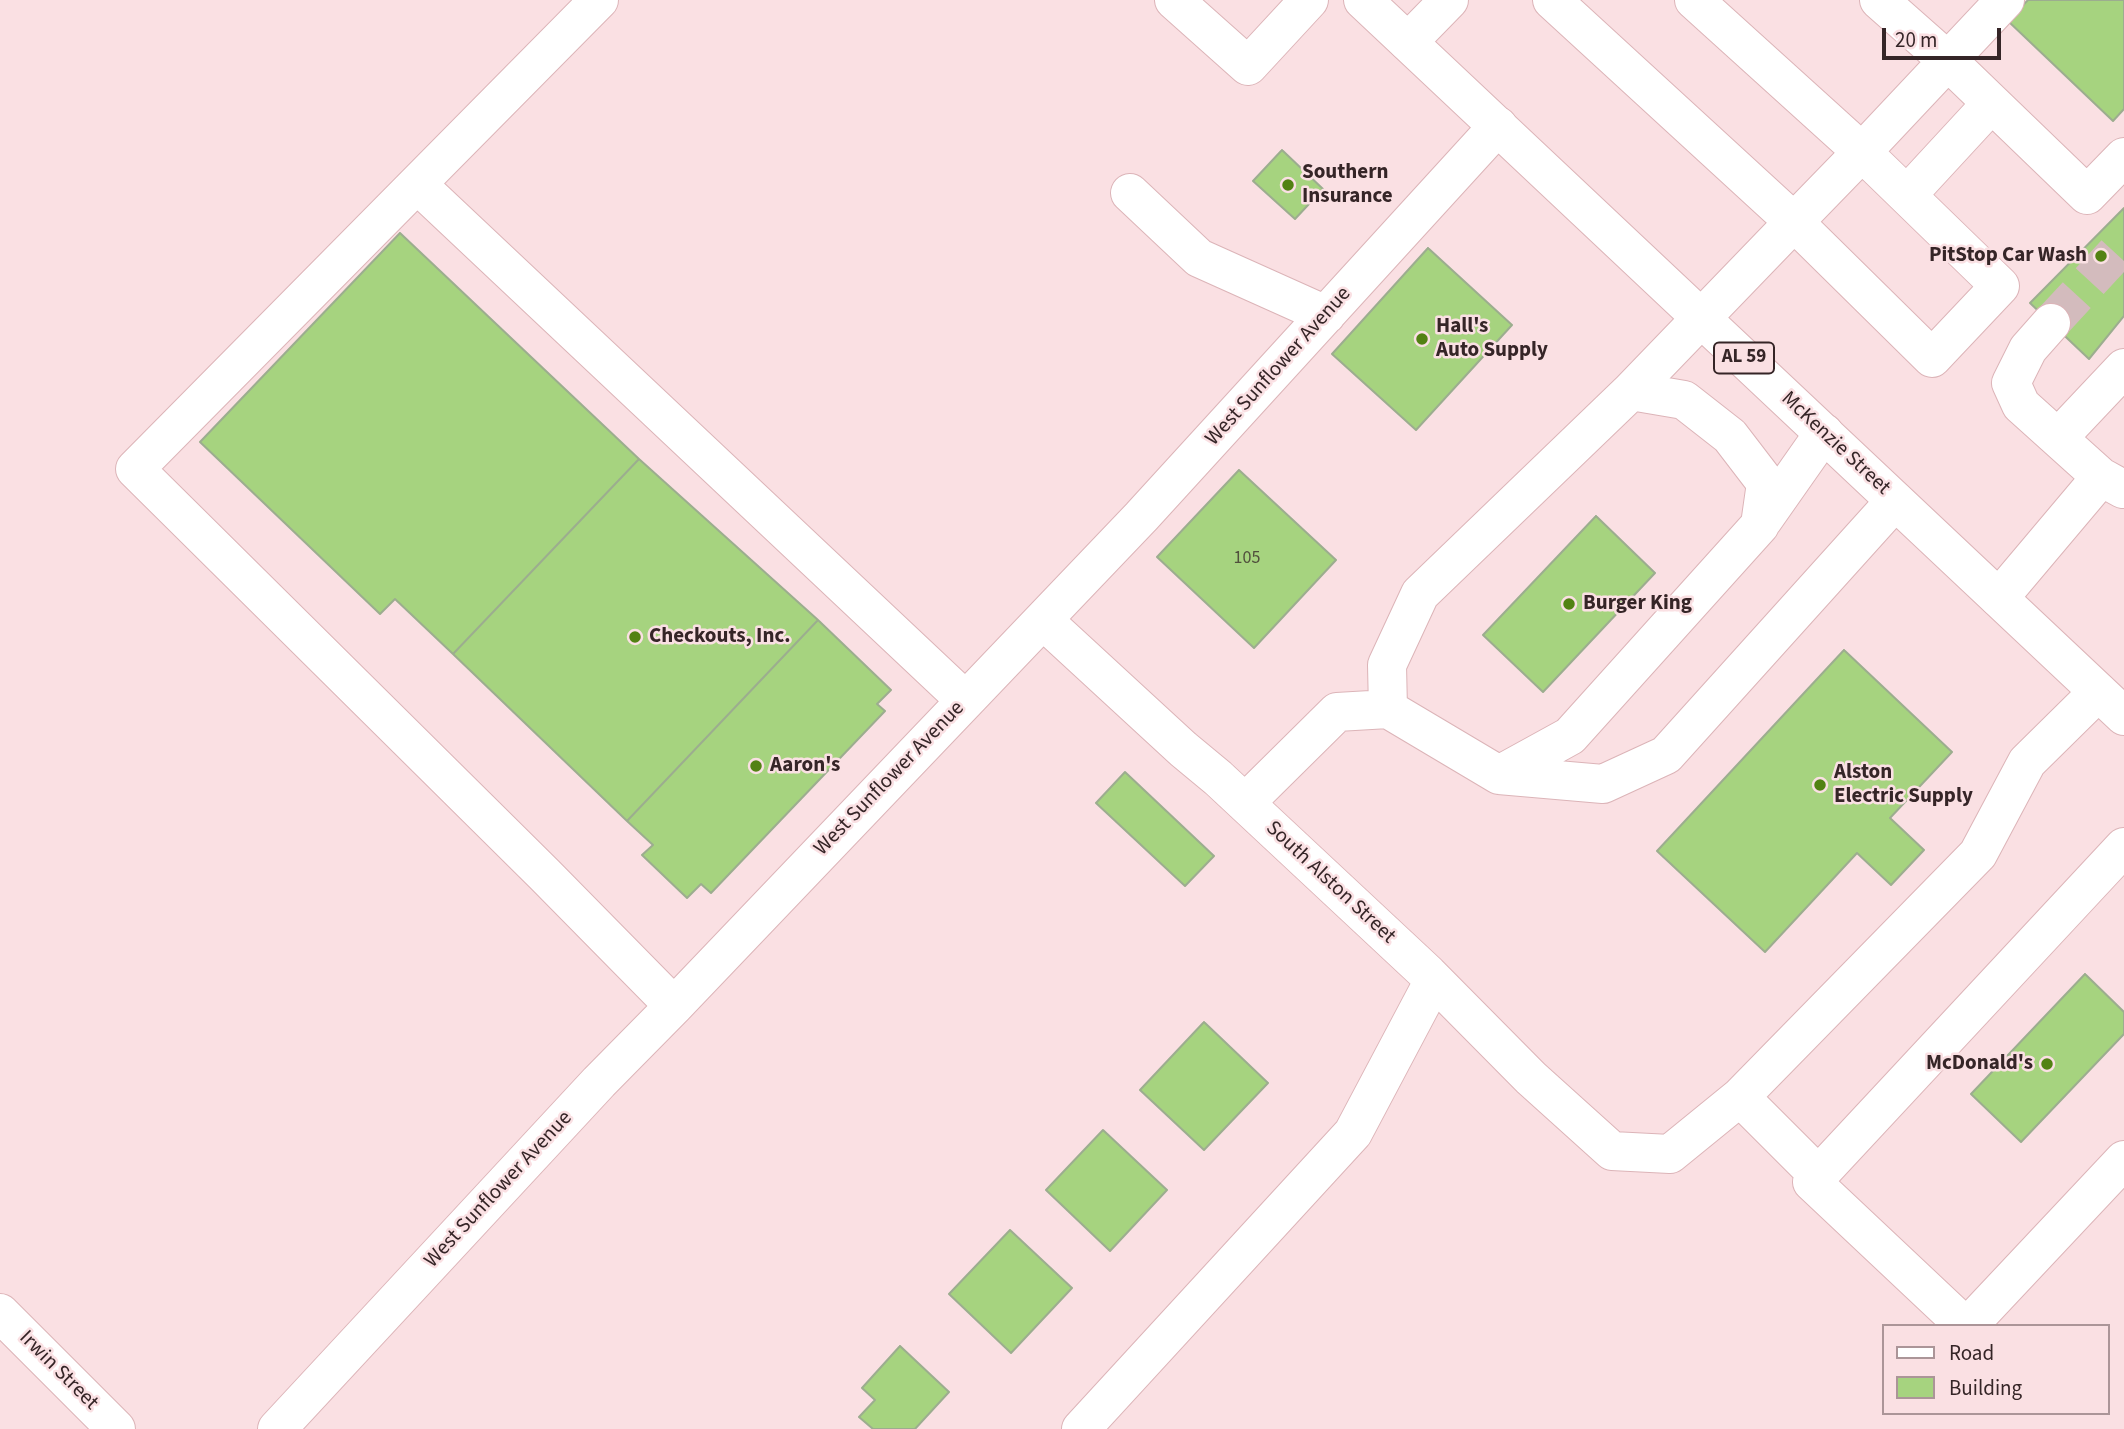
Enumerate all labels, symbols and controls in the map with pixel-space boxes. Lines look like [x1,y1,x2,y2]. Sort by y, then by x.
scale bar [1886,14,2005,58]
text: 20 m [1895,25,1937,55]
place label: Southern Insurance [1302,160,1393,210]
marker: Southern Insurance [1280,177,1296,193]
place label: PitStop Car Wash [1929,243,2087,269]
marker: PitStop Car Wash [2093,248,2109,264]
street label: West Sunflower Avenue [1201,282,1357,452]
place label: Hall's Auto Supply [1436,314,1548,364]
marker: Hall's Auto Supply [1414,331,1430,347]
road number: AL 59 [1714,342,1774,374]
street label: McKenzie Street [1775,387,1895,501]
house number: 105 [1234,548,1260,570]
place label: Burger King [1583,591,1692,617]
marker: Burger King [1561,596,1577,612]
place label: Checkouts, Inc. [649,624,791,650]
marker: Checkouts, Inc. [627,629,643,645]
street label: West Sunflower Avenue [810,696,970,862]
place label: Aaron's [770,753,840,779]
marker: Aaron's [748,758,764,774]
place label: Alston Electric Supply [1834,760,1973,810]
marker: Alston Electric Supply [1812,777,1828,793]
street label: South Alston Street [1260,816,1400,950]
place label: McDonald's [1926,1051,2033,1077]
marker: McDonald's [2039,1056,2055,1072]
street label: West Sunflower Avenue [420,1106,578,1274]
legend [1882,1324,2110,1415]
street label: Irwin Street [13,1326,103,1416]
text: Road [1949,1338,1994,1368]
text: Building [1949,1373,2022,1403]

